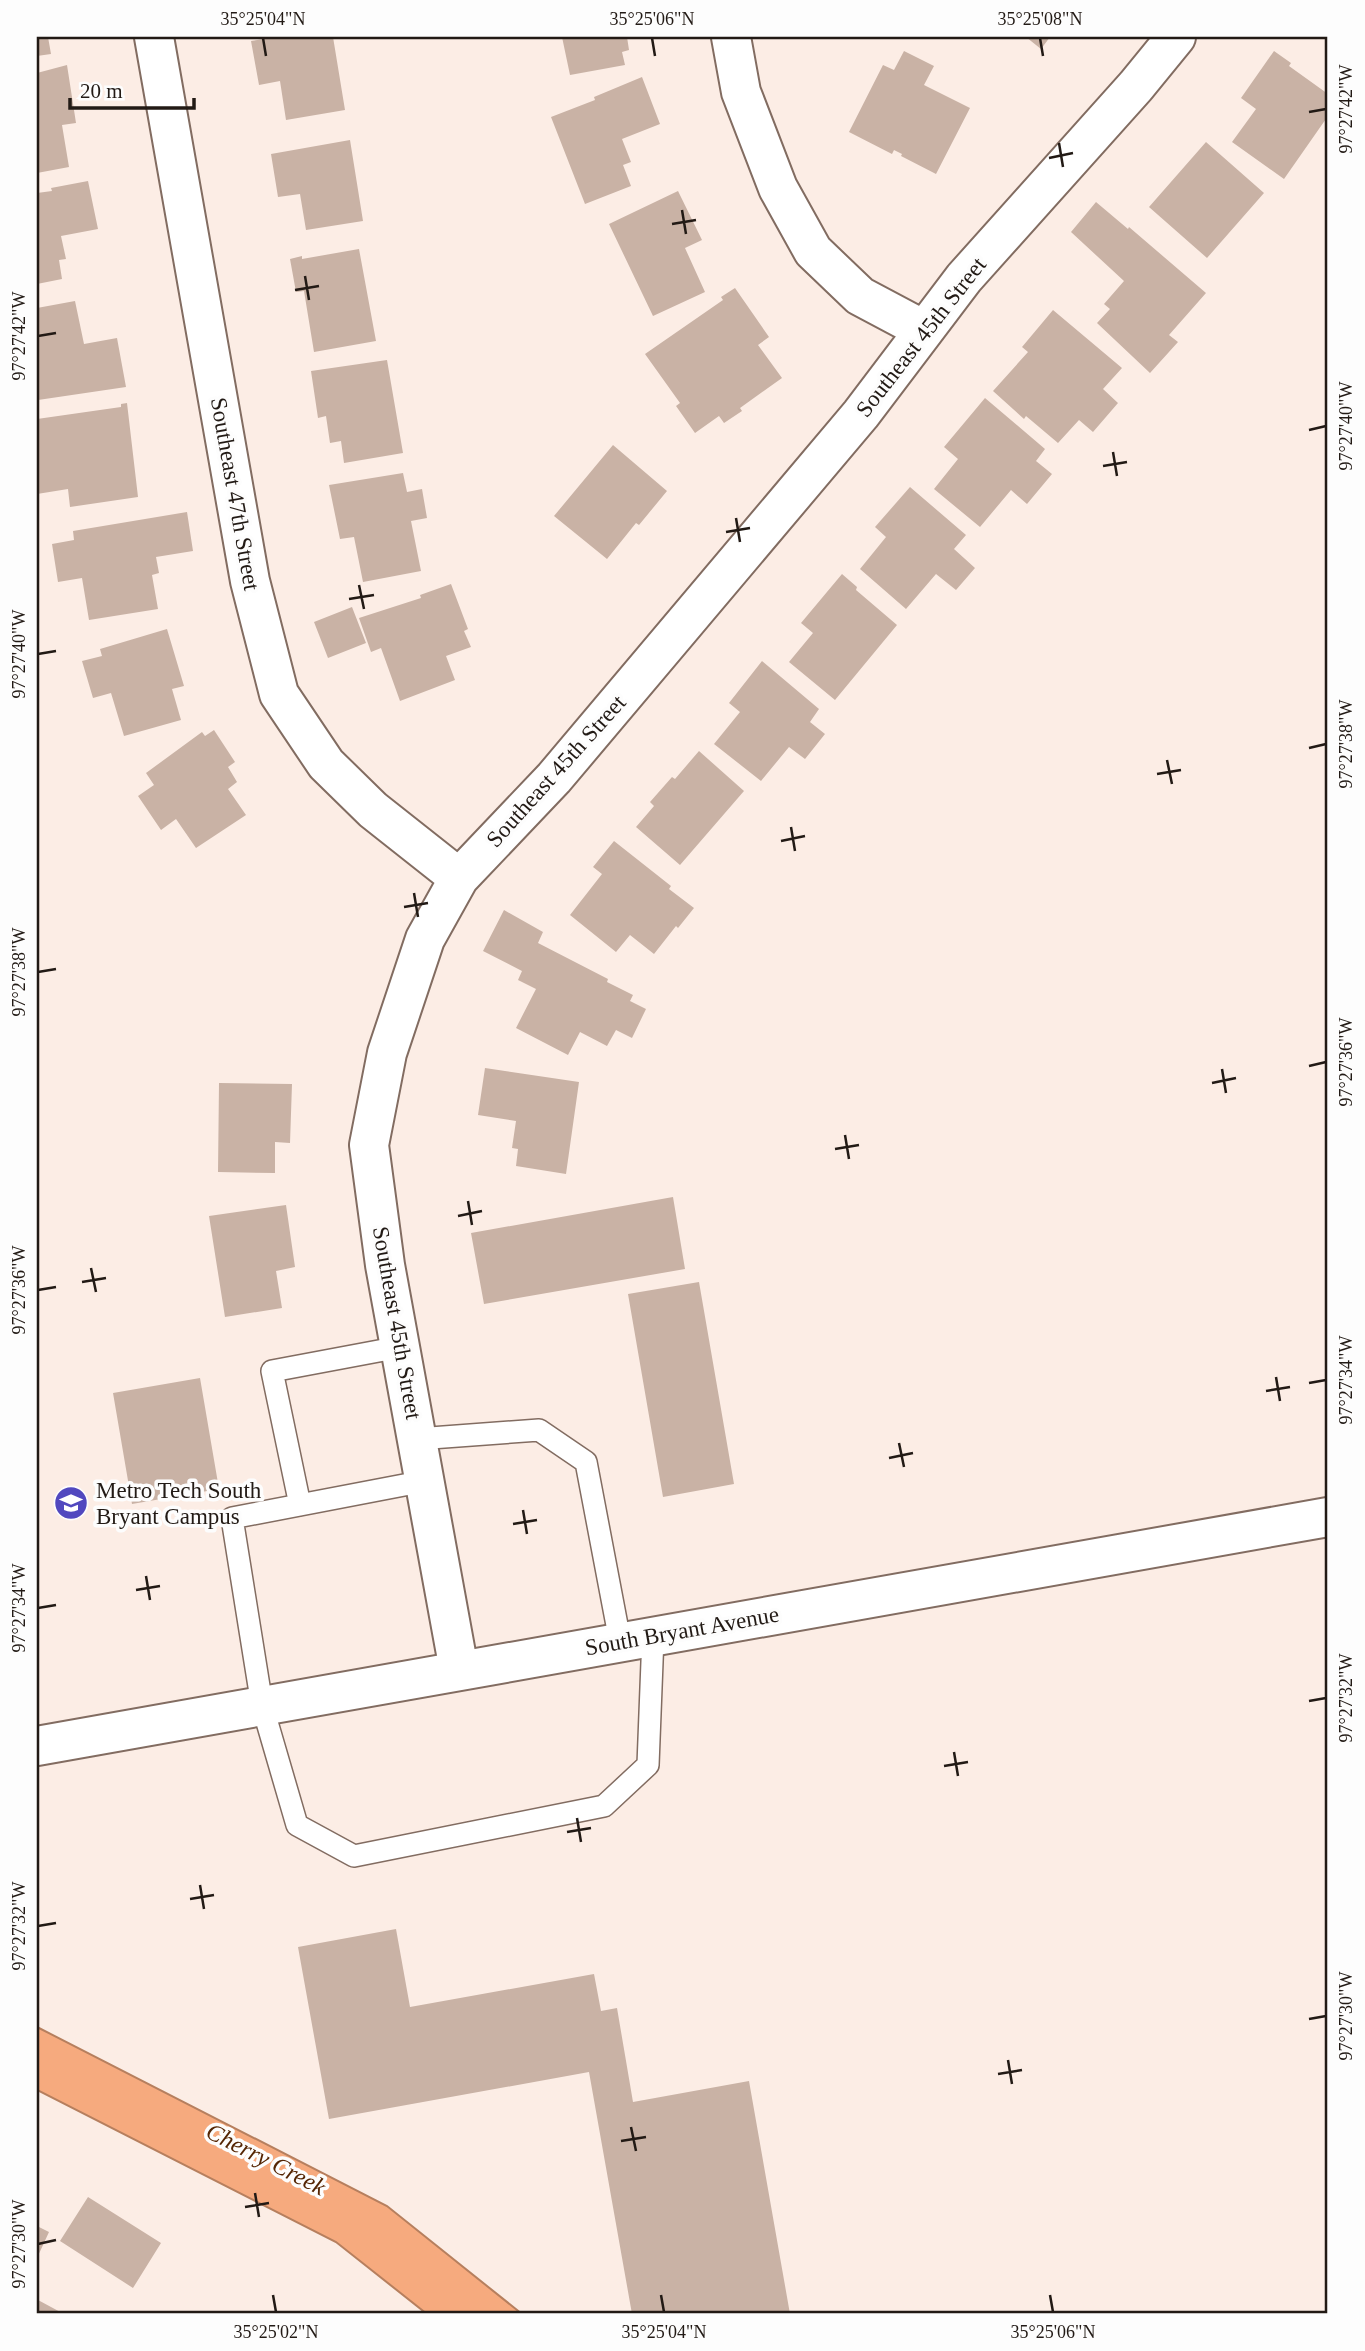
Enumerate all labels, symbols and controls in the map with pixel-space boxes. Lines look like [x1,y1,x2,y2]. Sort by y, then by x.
text: 35°25'04"N [221,9,305,29]
text: 35°25'06"N [610,9,694,29]
text: 35°25'08"N [998,9,1082,29]
text: 97°27'42"W [1336,65,1356,153]
scale bar [70,66,194,110]
text: 20 m [80,79,123,103]
street label: Southeast 45th Street [851,252,991,422]
text: 97°27'42"W [9,292,29,380]
text: 97°27'40"W [1336,382,1356,470]
street label: Southeast 47th Street [206,396,264,593]
text: 97°27'40"W [9,610,29,698]
street label: Southeast 45th Street [481,690,631,852]
text: 97°27'38"W [1336,700,1356,788]
text: 97°27'38"W [9,928,29,1016]
text: 97°27'36"W [1336,1018,1356,1106]
street label: Southeast 45th Street [368,1225,426,1422]
text: 97°27'36"W [9,1246,29,1334]
text: 97°27'34"W [1336,1336,1356,1424]
place label: Metro Tech South Bryant Campus [96,1478,262,1529]
school or university icon: Metro Tech South Bryant Campus [52,1484,90,1522]
text: 97°27'34"W [9,1564,29,1652]
street label: South Bryant Avenue [583,1602,781,1660]
text: 97°27'32"W [1336,1654,1356,1742]
text: 97°27'32"W [9,1882,29,1970]
text: 97°27'30"W [1336,1972,1356,2060]
water label: Cherry Creek [202,2118,330,2200]
text: 97°27'30"W [9,2200,29,2288]
text: 35°25'02"N [234,2322,318,2342]
text: 35°25'04"N [622,2322,706,2342]
text: 35°25'06"N [1011,2322,1095,2342]

